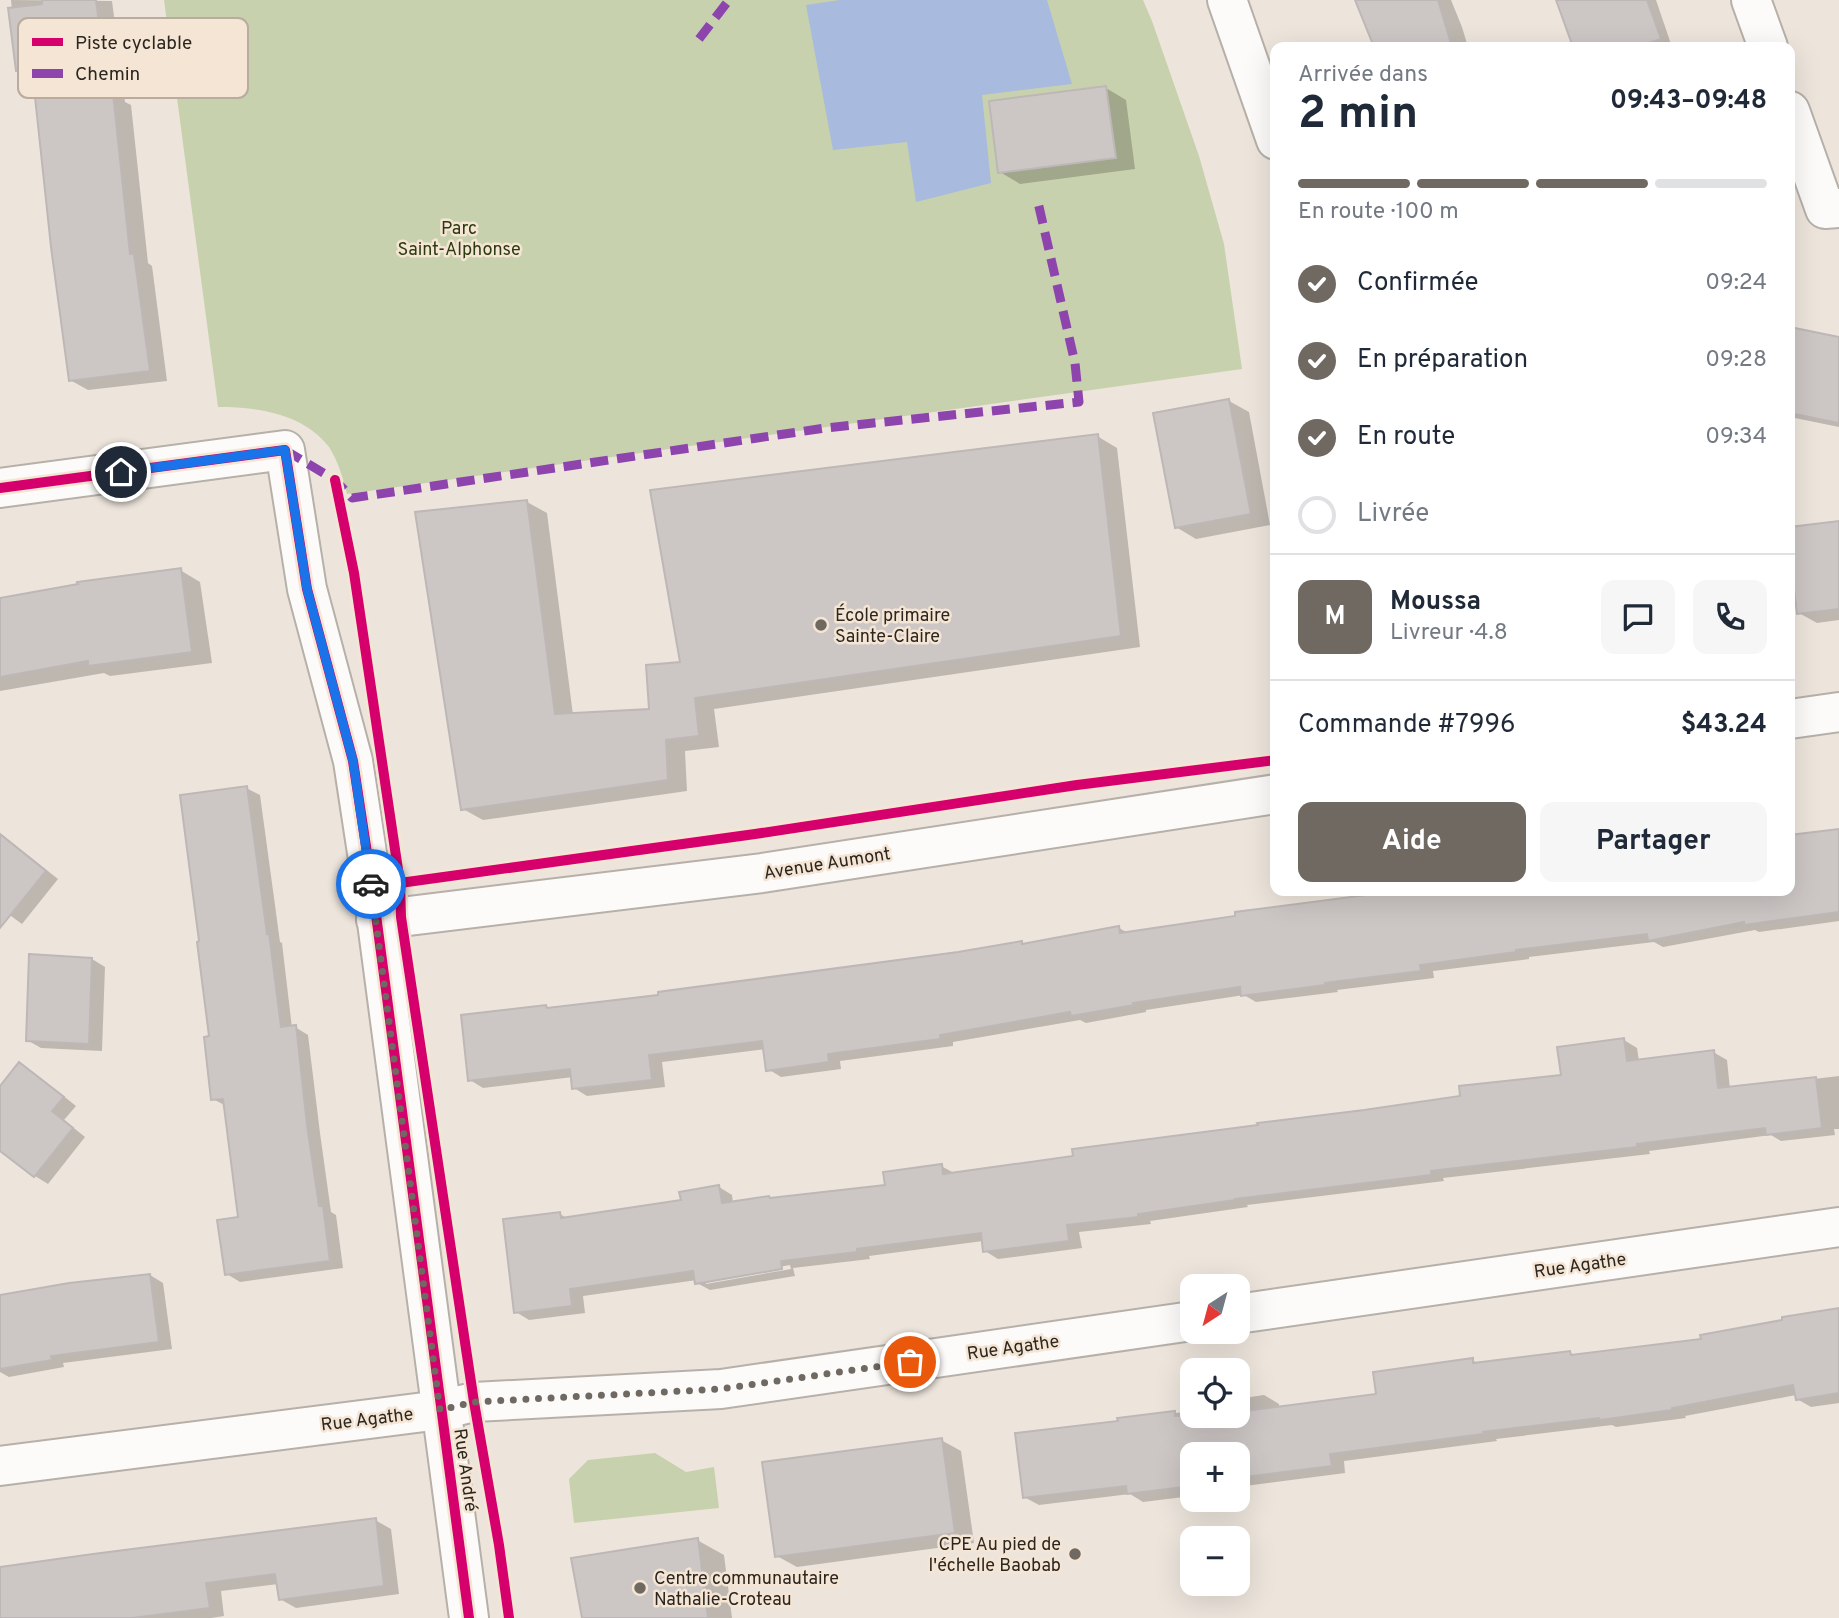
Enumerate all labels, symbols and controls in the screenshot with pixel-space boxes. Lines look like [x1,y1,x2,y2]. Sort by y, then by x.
legend [18,18,248,98]
text: Piste cyclable [75,32,192,56]
text: Arrivée dans [1298,61,1428,90]
text: Chemin [75,63,140,87]
text: 09:43–09:48 [1610,85,1767,118]
text: 2 min [1298,86,1418,145]
text: En route · 100 m [1298,198,1459,227]
park label: Parc Saint-Alphonse [397,218,521,262]
icon: check [1298,265,1336,303]
text: Confirmée [1357,267,1479,300]
text: 09:24 [1705,269,1767,298]
icon: check [1298,342,1336,380]
text: En préparation [1357,344,1528,377]
text: 09:28 [1705,346,1767,375]
icon: check [1298,419,1336,457]
text: En route [1357,421,1455,454]
text: 09:34 [1705,423,1767,452]
pin [91,442,151,502]
icon: home [102,453,140,491]
text: Livrée [1357,498,1429,531]
button: chat [1601,580,1675,654]
button: phone [1693,580,1767,654]
text: Moussa [1390,586,1481,619]
text: M [1324,601,1346,634]
place label: École primaire Sainte-Claire [835,603,950,649]
marker: École primaire Sainte-Claire [813,617,829,633]
text: Livreur · 4.8 [1390,619,1508,648]
text: Commande #7996 [1298,709,1516,742]
text: $43.24 [1681,709,1767,742]
button: Aide [1298,802,1526,882]
button: Partager [1540,802,1767,882]
street label: Avenue Aumont [762,843,892,886]
courier [336,849,406,919]
icon: car [352,865,390,903]
street label: Rue Agathe [1533,1249,1628,1284]
north arrow [1180,1274,1250,1344]
map controls [1180,1274,1250,1596]
street label: Rue Agathe [966,1331,1061,1366]
pin [880,1332,940,1392]
icon: bag [891,1343,929,1381]
button: locate [1180,1358,1250,1428]
street label: Rue Agathe [320,1403,415,1438]
street label: Rue André [447,1427,482,1513]
button: + [1180,1442,1250,1512]
button: − [1180,1526,1250,1596]
place label: CPE Au pied de l'échelle Baobab [929,1534,1061,1578]
marker: CPE Au pied de l'échelle Baobab [1067,1546,1083,1562]
place label: Centre communautaire Nathalie-Croteau [654,1568,839,1612]
marker: Centre communautaire Nathalie-Croteau [632,1580,648,1596]

